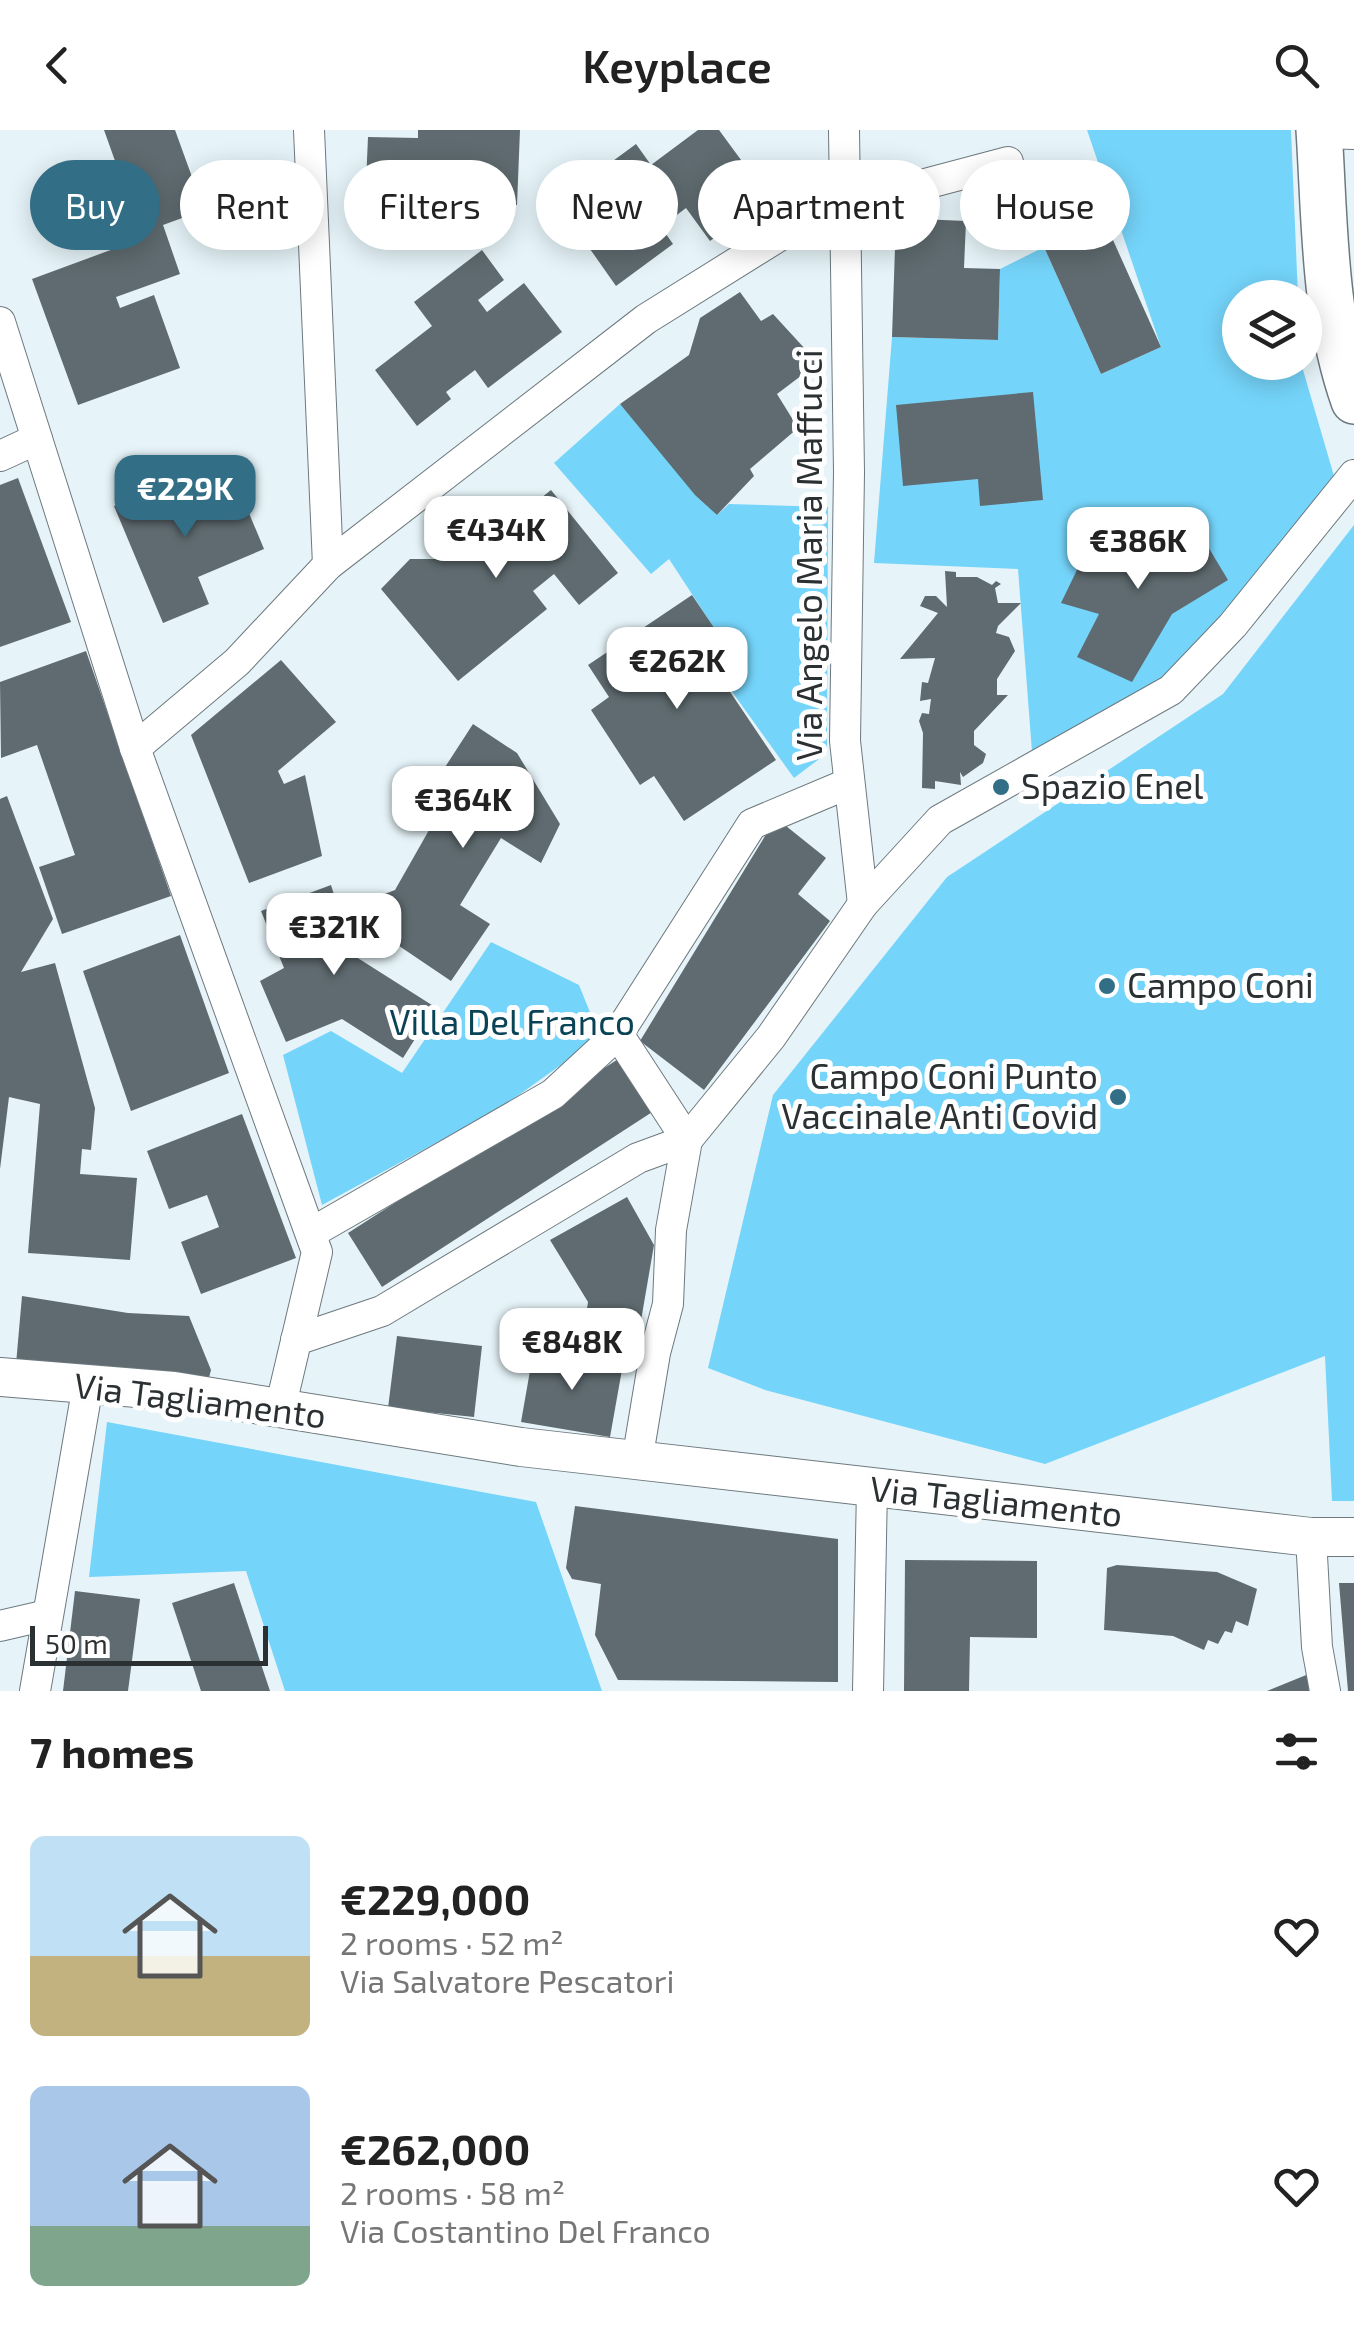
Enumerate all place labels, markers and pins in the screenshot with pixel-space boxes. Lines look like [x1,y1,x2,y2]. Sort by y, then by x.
pin: €229K [115,455,255,540]
pin: €434K [426,496,566,581]
pin: €386K [1068,507,1208,592]
pin: €262K [607,627,747,712]
place label: Spazio Enel [1021,764,1204,806]
pin: €364K [393,766,533,851]
marker: Spazio Enel [990,776,1012,798]
pin: €321K [264,893,404,978]
place label: Campo Coni [1127,963,1314,1005]
marker: Campo Coni [1096,975,1118,997]
place label: Campo Coni Punto Vaccinale Anti Covid [781,1054,1098,1136]
marker: Campo Coni Punto Vaccinale Anti Covid [1107,1086,1129,1108]
pin: €848K [502,1308,642,1393]

